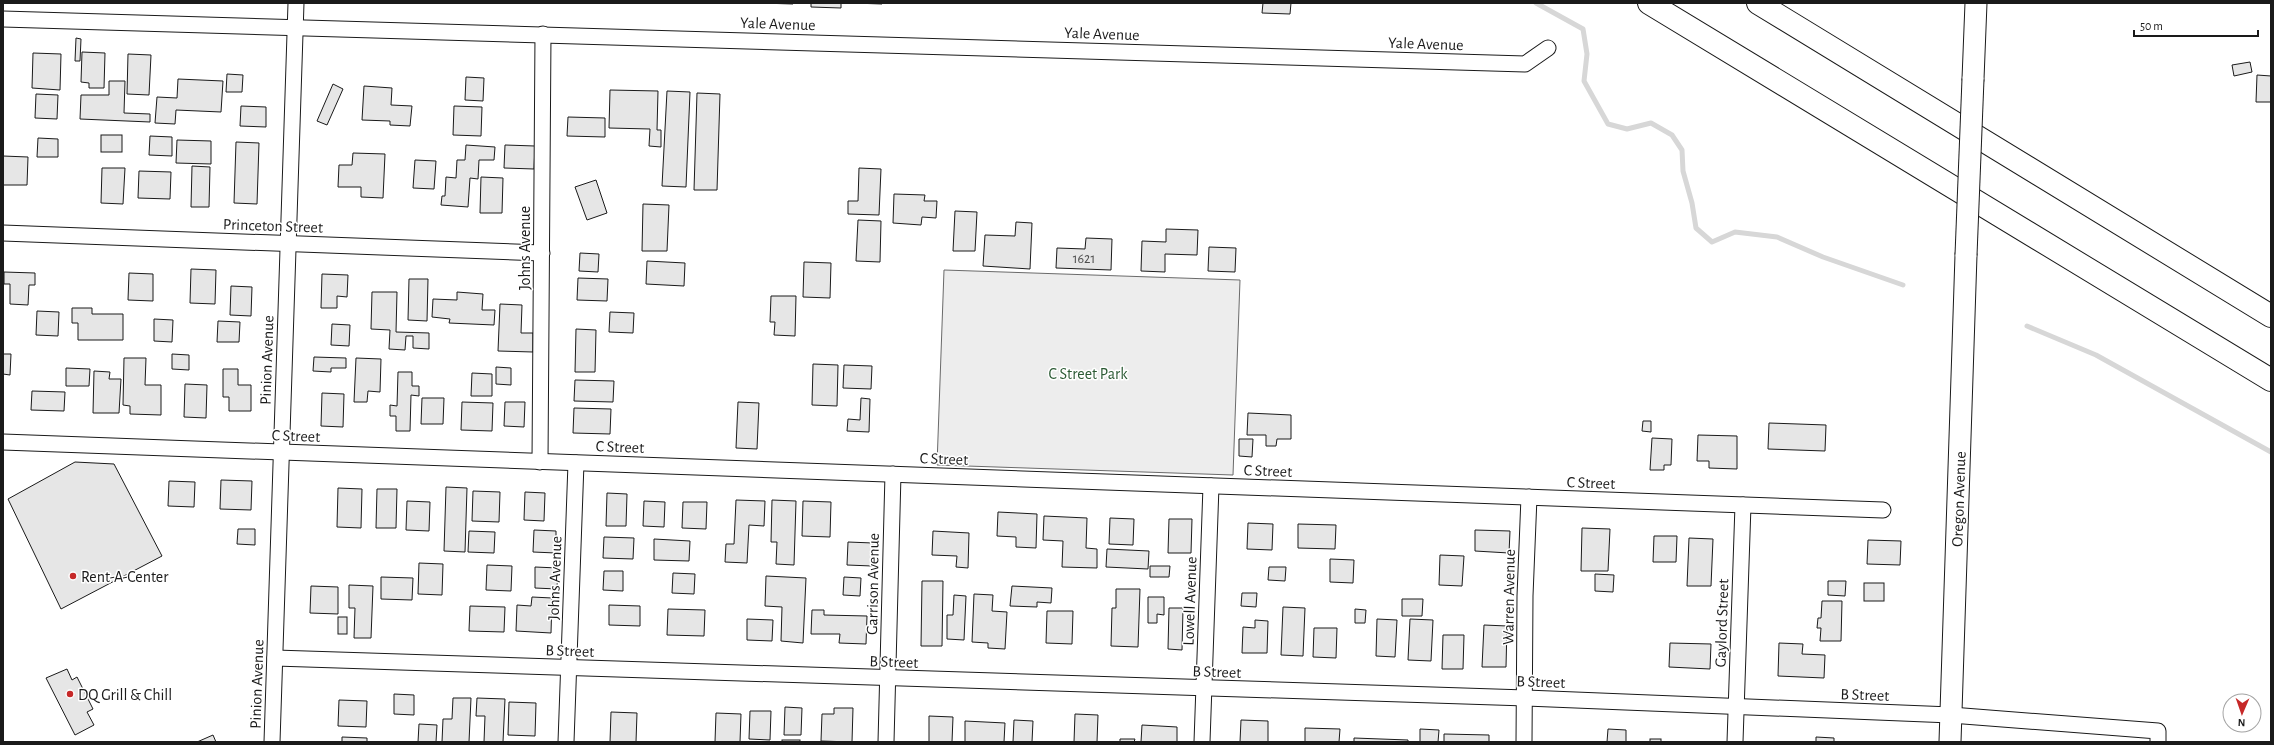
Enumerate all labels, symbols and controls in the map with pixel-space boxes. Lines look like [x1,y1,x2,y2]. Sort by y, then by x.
scale bar [2134,12,2258,38]
street label: Yale Avenue [740,15,816,33]
text: 50 m [2140,20,2163,32]
street label: Yale Avenue [1064,25,1140,43]
street label: Yale Avenue [1388,35,1464,53]
street label: Johns Avenue [517,206,533,290]
street label: Princeton Street [223,216,323,236]
house number: 1621 [1073,252,1095,266]
street label: Pinion Avenue [257,315,277,405]
park label: C Street Park [1049,366,1128,382]
street label: C Street [271,427,321,445]
street label: C Street [595,438,645,456]
street label: C Street [919,450,969,468]
street label: Oregon Avenue [1949,451,1969,547]
street label: C Street [1243,462,1293,480]
street label: C Street [1566,474,1616,492]
street label: Garrison Avenue [864,533,882,635]
street label: Johns Avenue [546,536,564,620]
street label: Warren Avenue [1500,549,1518,645]
street label: Lowell Avenue [1180,556,1200,646]
place label: Rent-A-Center [81,569,169,585]
marker: Rent-A-Center [68,571,78,581]
street label: Gaylord Street [1712,578,1733,668]
street label: Pinion Avenue [247,639,267,729]
street label: B Street [545,642,595,660]
street label: B Street [869,653,919,671]
street label: B Street [1192,663,1242,681]
street label: B Street [1516,673,1566,691]
street label: B Street [1840,686,1890,704]
place label: DQ Grill & Chill [78,687,172,704]
marker: DQ Grill & Chill [65,689,75,699]
north arrow [2222,693,2262,733]
text: N [2238,717,2246,728]

